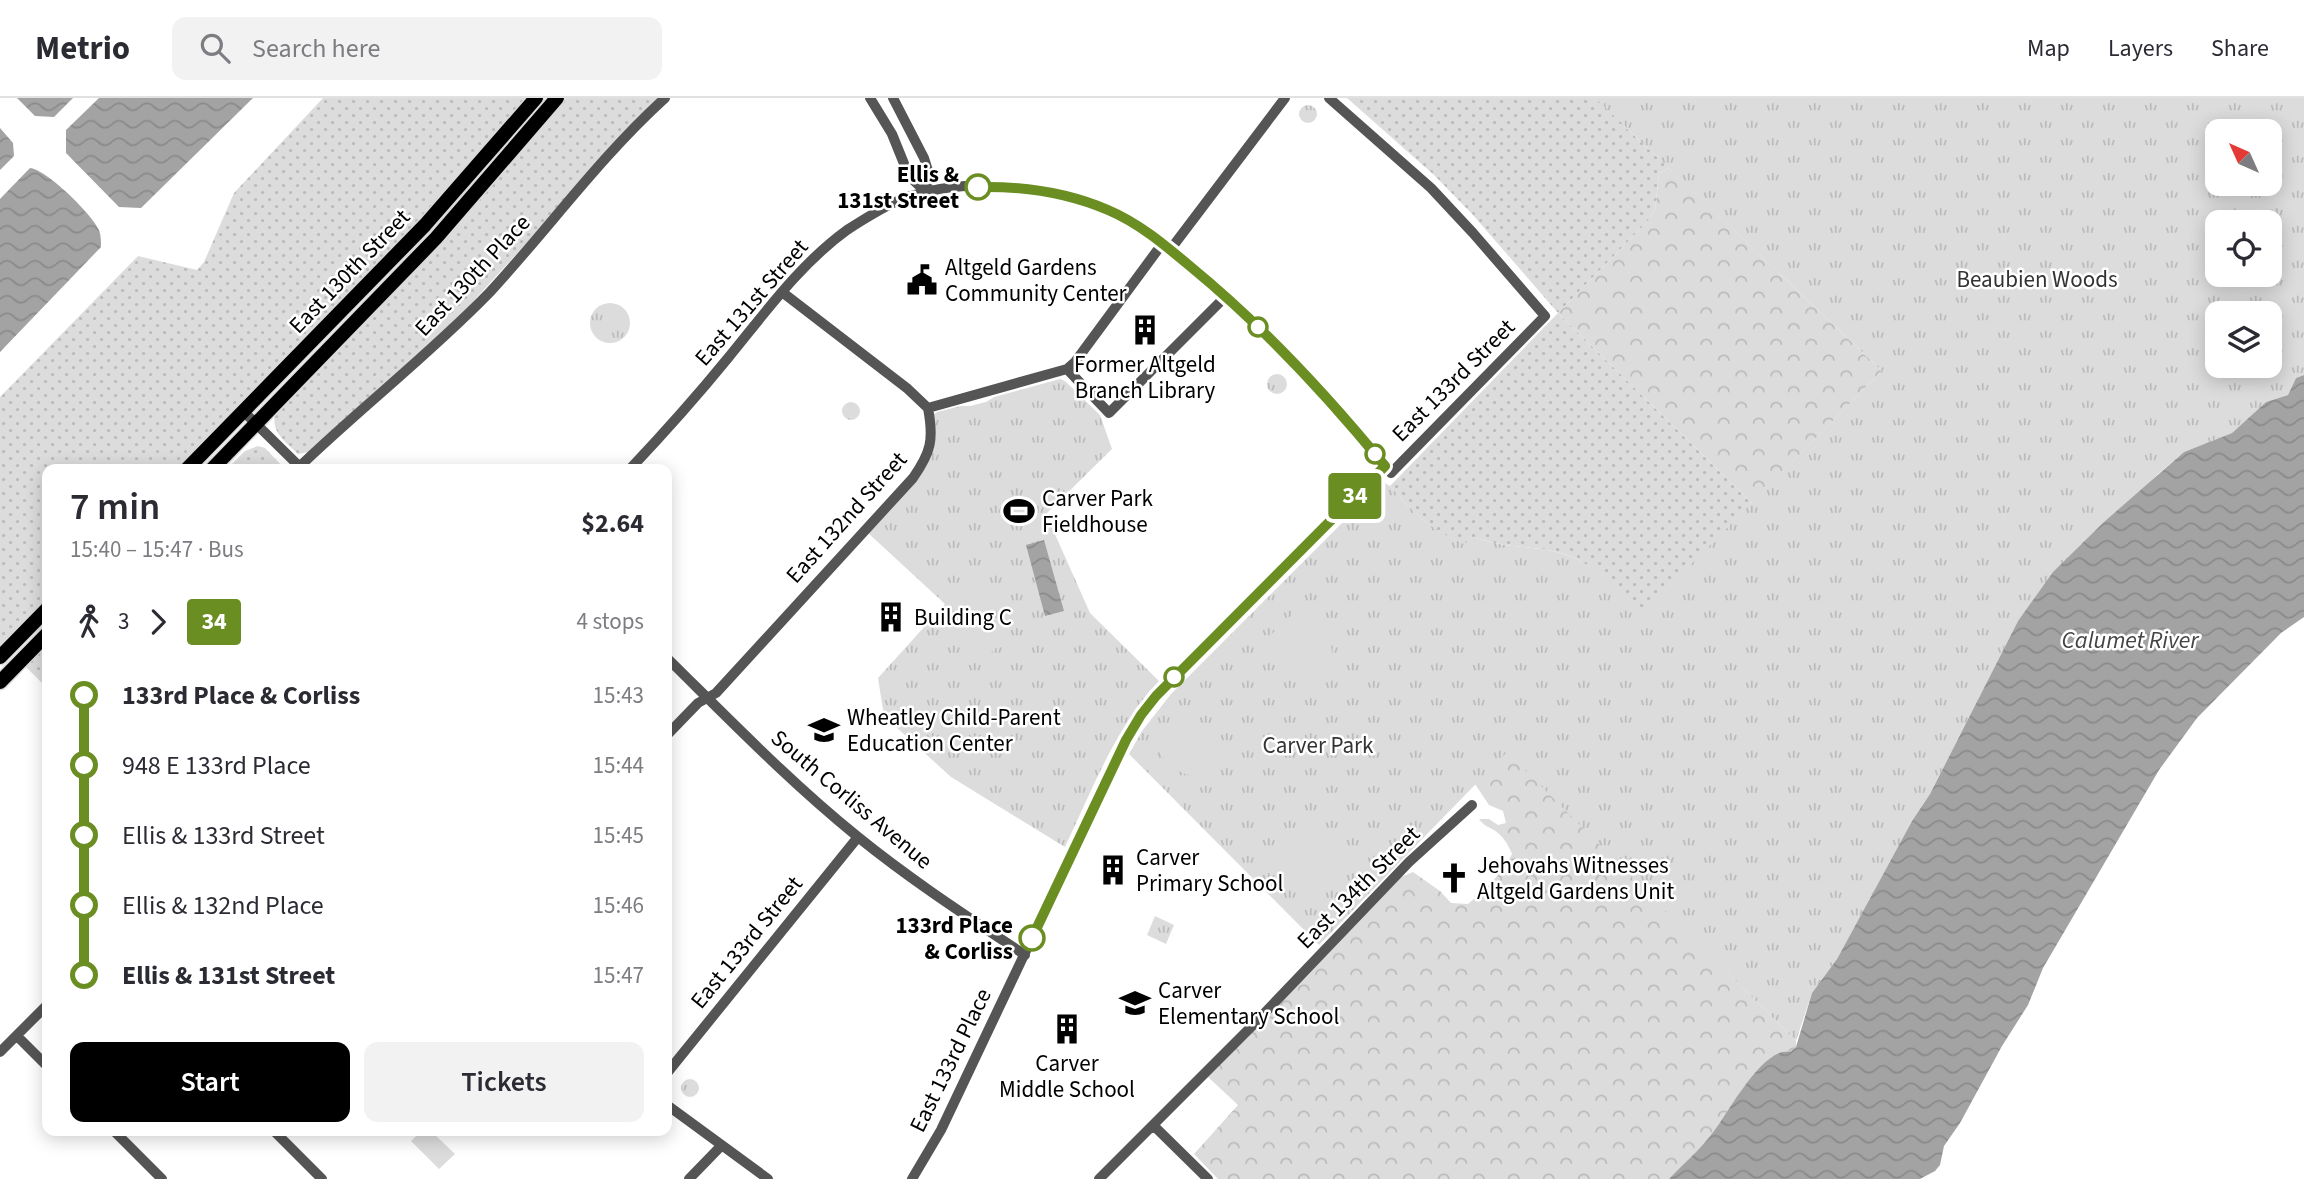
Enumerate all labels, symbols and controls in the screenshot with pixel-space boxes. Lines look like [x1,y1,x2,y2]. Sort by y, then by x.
search box [172,17,662,80]
text: Metrio [35,25,130,72]
icon: search [196,29,234,67]
text: Search here [252,30,380,67]
text: Map [2027,31,2070,66]
text: Layers [2108,31,2173,66]
text: Share [2211,31,2269,66]
north arrow [2205,119,2282,196]
map controls [2205,119,2282,378]
place label: Ellis & 131st Street [837,158,959,217]
marker: Ellis & 131st Street [965,174,991,200]
street label: East 130th Street [281,201,418,341]
street label: East 130th Place [407,207,538,344]
button: locate [2205,210,2282,287]
street label: East 131st Street [687,231,816,373]
place label: Altgeld Gardens Community Center [945,251,1128,310]
public building icon: Altgeld Gardens Community Center [905,263,939,297]
park label: Beaubien Woods [1956,263,2118,296]
button: layers [2205,301,2282,378]
street label: East 133rd Street [1384,311,1523,449]
building icon: Former Altgeld Branch Library [1128,313,1162,347]
unlabelled marker [1248,317,1268,337]
place label: Former Altgeld Branch Library [1074,348,1216,407]
street label: East 132nd Street [778,444,915,590]
unlabelled marker [1365,444,1385,464]
line badge: 34 [1324,473,1386,519]
text: 34 [1342,478,1368,513]
text: 7 min [70,480,160,534]
place label: Carver Park Fieldhouse [1042,482,1154,541]
sports icon: Carver Park Fieldhouse [1002,494,1036,528]
text: $2.64 [581,505,644,542]
text: 15:40 – 15:47 · Bus [70,533,244,566]
building icon: Building C [874,600,908,634]
place label: Building C [914,601,1012,634]
icon: walk [70,603,108,641]
icon: forward [139,603,177,641]
text: 34 [201,604,227,639]
text: 3 [118,605,129,638]
text: 4 stops [577,605,644,638]
water label: Calumet River [2062,623,2200,658]
unlabelled marker [1164,667,1184,687]
text: 133rd Place & Corliss [122,677,360,714]
text: 15:43 [593,679,644,712]
place label: Wheatley Child-Parent Education Center [847,701,1061,760]
school or university icon: Wheatley Child-Parent Education Center [807,713,841,747]
street label: South Corliss Avenue [764,722,940,877]
park label: Carver Park [1263,729,1374,762]
text: 948 E 133rd Place [122,747,311,784]
text: 15:44 [593,749,644,782]
text: Ellis & 133rd Street [122,817,325,854]
street label: East 134th Street [1289,818,1427,956]
text: 15:45 [593,819,644,852]
place label: Carver Primary School [1136,841,1283,900]
place label: Jehovahs Witnesses Altgeld Gardens Unit [1477,849,1674,908]
building icon: Carver Primary School [1096,853,1130,887]
church icon: Jehovahs Witnesses Altgeld Gardens Unit [1437,861,1471,895]
street label: East 133rd Street [682,869,810,1016]
text: Ellis & 132nd Place [122,887,324,924]
text: 15:46 [593,889,644,922]
place label: 133rd Place & Corliss [895,909,1013,968]
marker: 133rd Place & Corliss [1019,925,1045,951]
text: Ellis & 131st Street [122,957,335,994]
text: 15:47 [593,959,644,992]
place label: Carver Elementary School [1158,974,1339,1033]
street label: East 133rd Place [901,983,1000,1138]
school or university icon: Carver Elementary School [1118,986,1152,1020]
building icon: Carver Middle School [1050,1012,1084,1046]
button: Start [70,1042,350,1122]
button: Tickets [364,1042,644,1122]
place label: Carver Middle School [999,1047,1135,1106]

